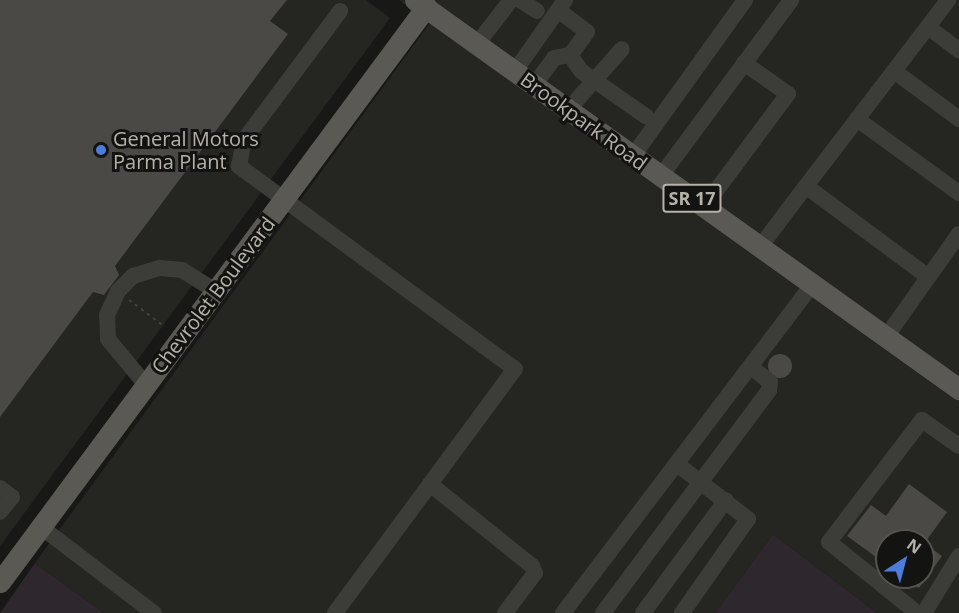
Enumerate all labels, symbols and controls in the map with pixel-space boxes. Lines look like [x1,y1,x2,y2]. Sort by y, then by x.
street label: Brookpark Road [516,67,652,175]
place label: General Motors Parma Plant [113,126,259,173]
marker: General Motors Parma Plant [94,143,108,157]
road number: SR 17 [662,183,722,213]
street label: Chevrolet Boulevard [146,212,280,378]
north arrow [875,529,935,589]
text: N [903,533,926,559]

